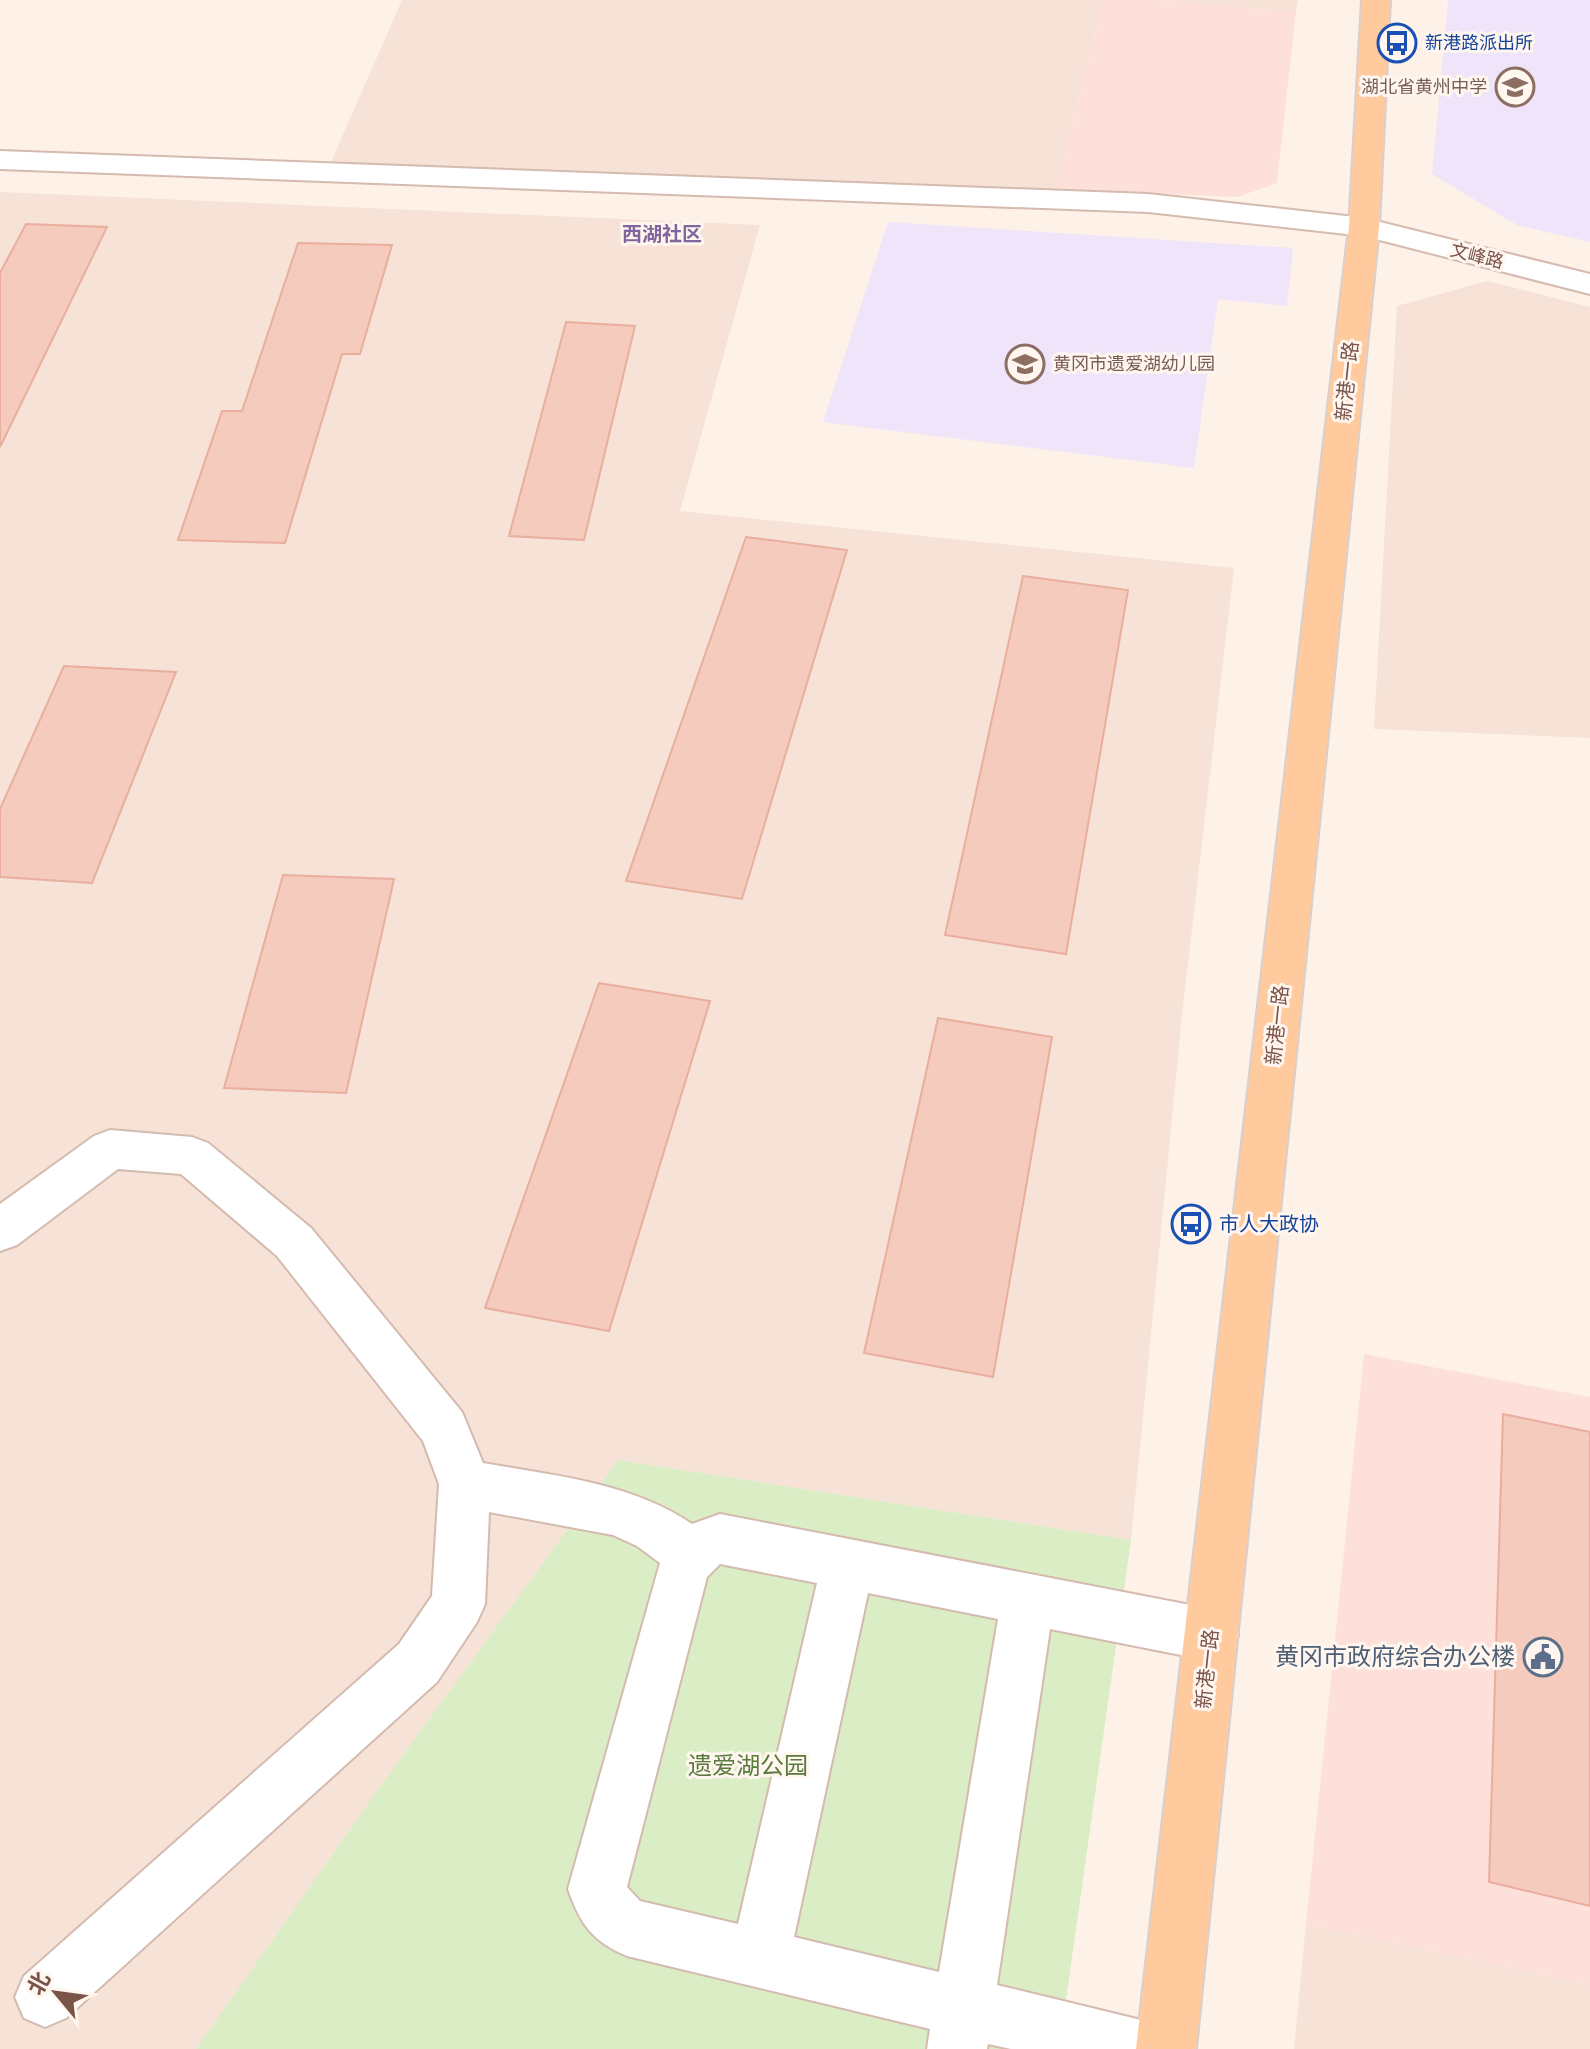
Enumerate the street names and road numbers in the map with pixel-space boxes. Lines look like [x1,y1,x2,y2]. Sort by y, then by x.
street label: 文峰路 [1448,237,1506,274]
street label: 新港一路 [1329,340,1364,422]
street label: 新港一路 [1259,984,1294,1066]
street label: 新港一路 [1189,1628,1224,1710]

